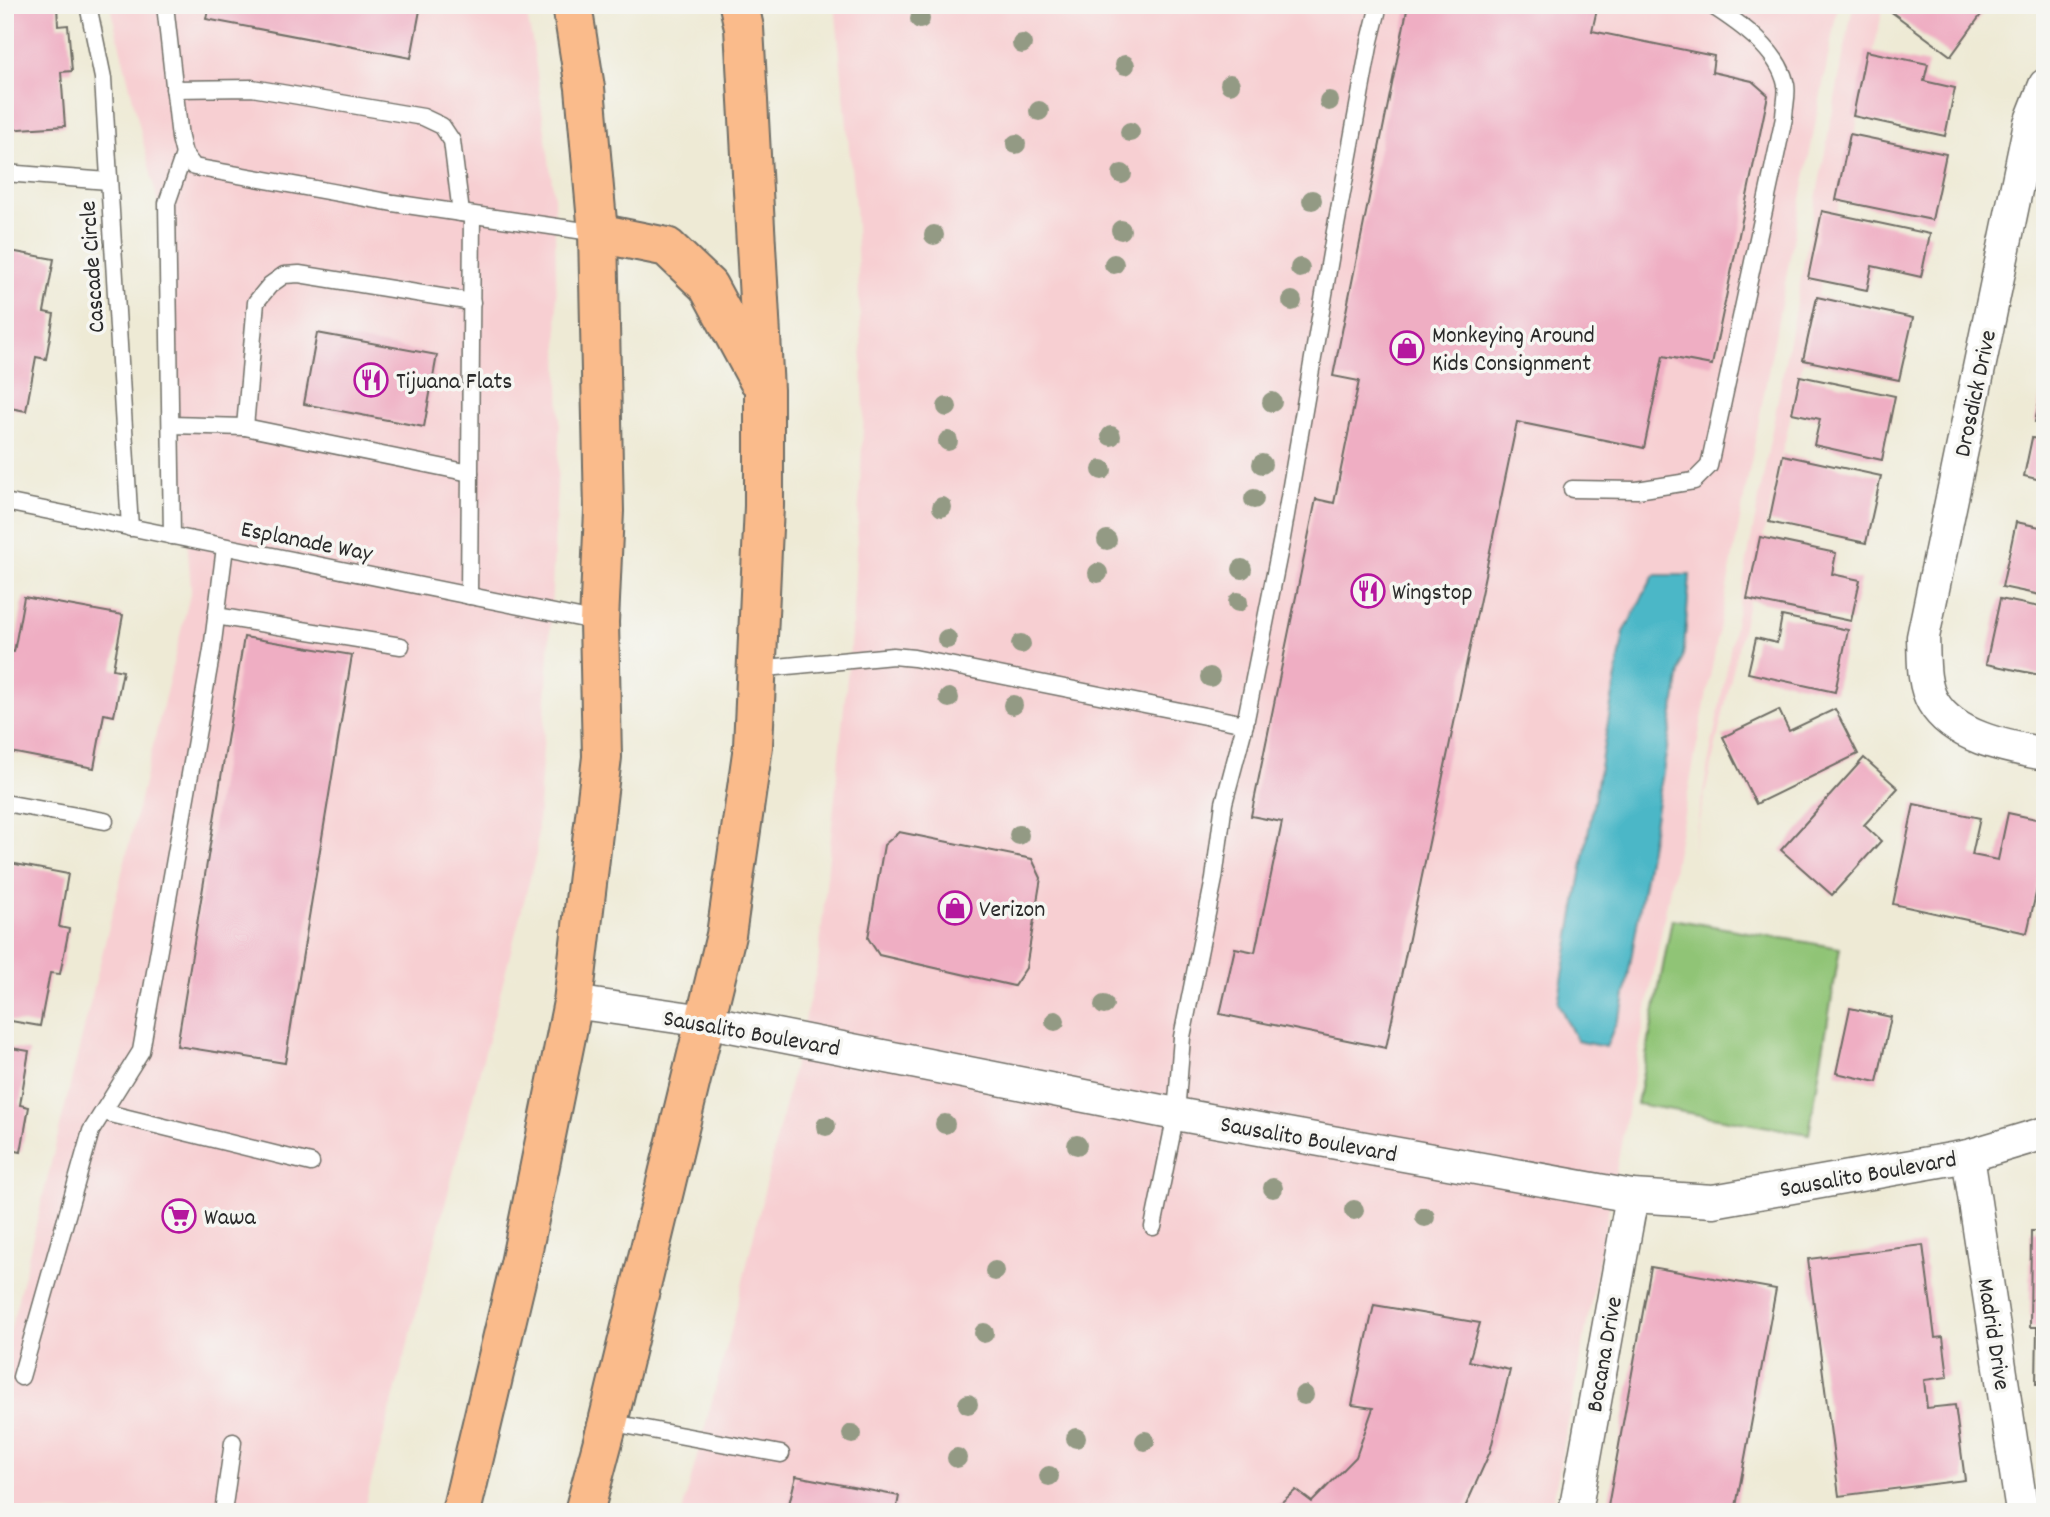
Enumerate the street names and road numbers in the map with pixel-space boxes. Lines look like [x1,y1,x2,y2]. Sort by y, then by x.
street label: Cascade Circle [72,200,116,334]
street label: Drosdick Drive [1947,327,2007,460]
street label: Esplanade Way [238,514,376,573]
street label: Sausalito Boulevard [660,1003,842,1067]
street label: Sausalito Boulevard [1217,1109,1399,1173]
street label: Sausalito Boulevard [1778,1144,1960,1208]
street label: Madrid Drive [1966,1276,2018,1393]
street label: Bocana Drive [1579,1294,1633,1415]

